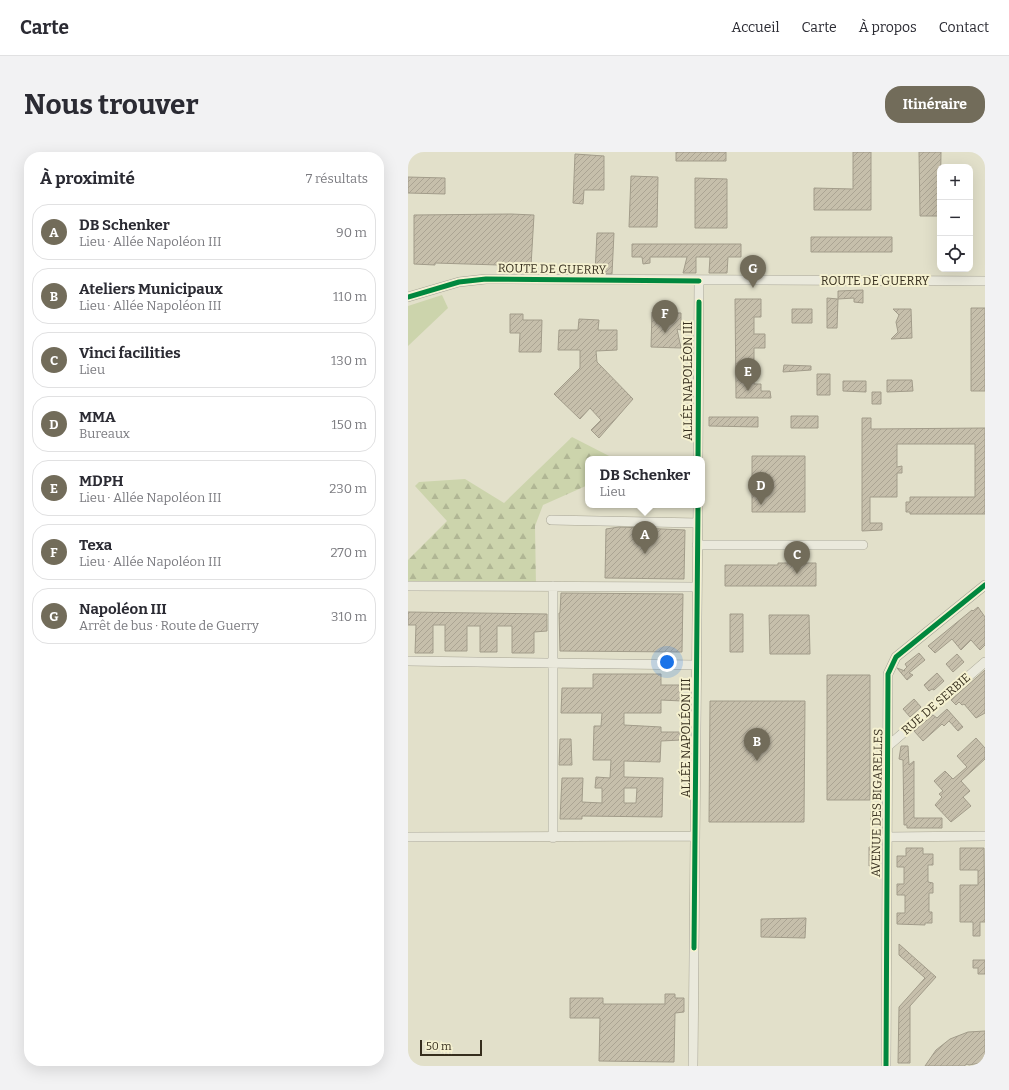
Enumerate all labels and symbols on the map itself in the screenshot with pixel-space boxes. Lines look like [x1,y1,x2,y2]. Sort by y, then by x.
pin: G [740,255,766,288]
street label: ROUTE DE GUERRY [498,261,607,277]
street label: ROUTE DE GUERRY [821,274,930,288]
pin: F [652,300,678,333]
street label: ALLÉE NAPOLÉON III [680,321,695,441]
pin: E [735,358,761,391]
pin: D [748,472,774,505]
pin: A [632,521,658,554]
pin: C [784,541,810,574]
your location [657,652,677,672]
street label: RUE DE SERBIE [899,670,973,738]
street label: ALLÉE NAPOLÉON III [678,678,693,798]
pin: B [744,728,770,761]
street label: AVENUE DES BIGARELLES [869,729,885,877]
scale bar [420,1038,482,1057]

